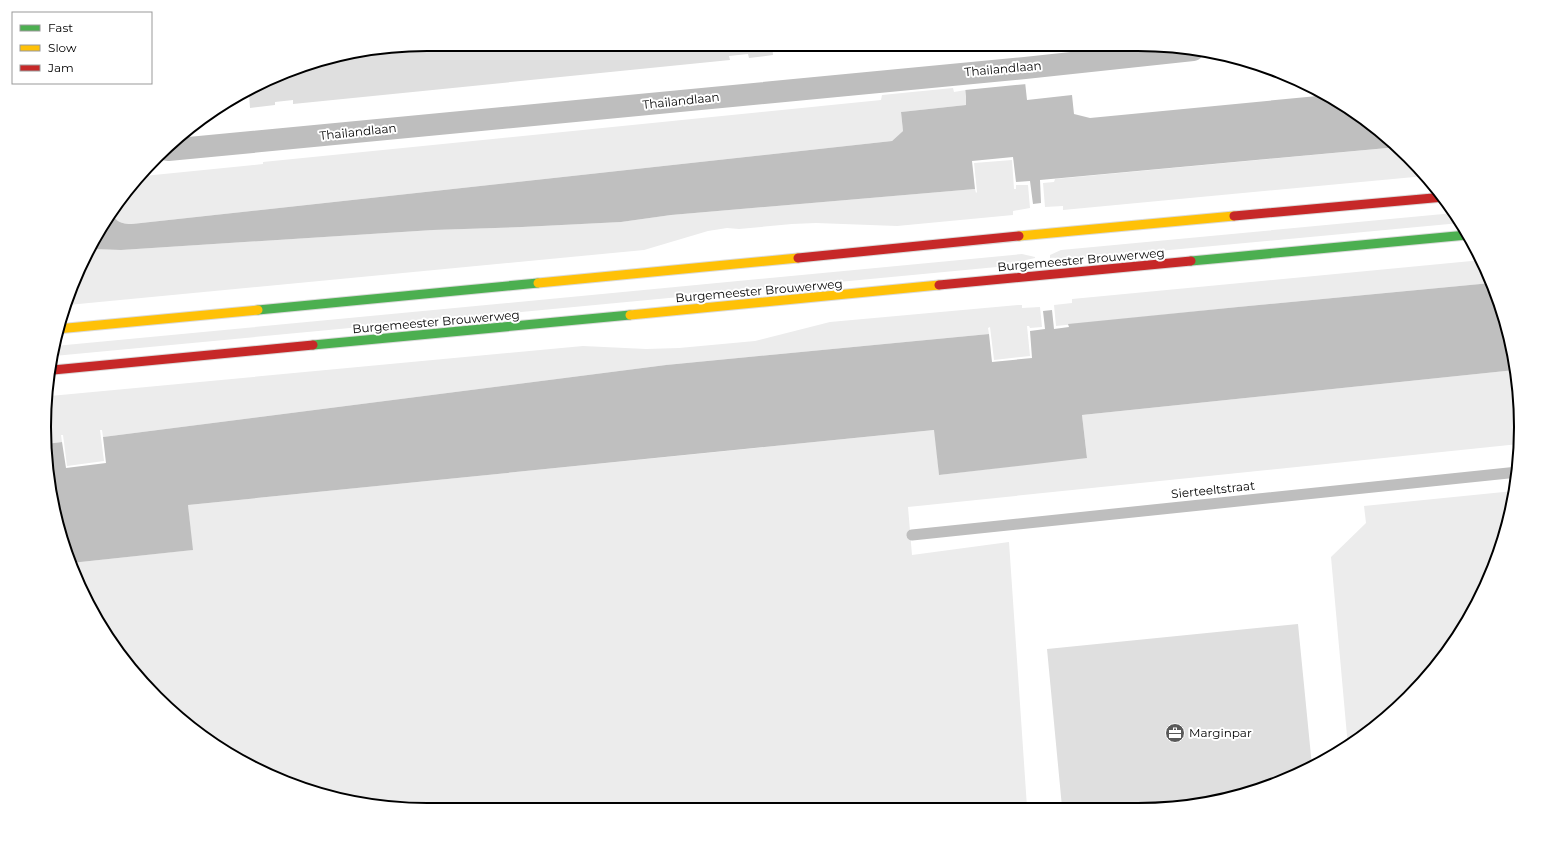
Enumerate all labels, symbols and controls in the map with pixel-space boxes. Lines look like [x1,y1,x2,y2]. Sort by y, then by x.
legend [12,12,152,84]
text: Fast [48,20,73,35]
text: Slow [48,40,77,55]
street label: Thailandlaan [964,58,1042,79]
text: Jam [47,60,74,75]
street label: Thailandlaan [642,89,720,112]
street label: Thailandlaan [319,120,397,143]
street label: Burgemeester Brouwerweg [997,245,1165,274]
street label: Burgemeester Brouwerweg [675,276,843,305]
street label: Burgemeester Brouwerweg [352,307,520,336]
street label: Sierteeltstraat [1170,478,1256,501]
office icon: Marginpar [1164,722,1186,744]
place label: Marginpar [1189,725,1252,740]

